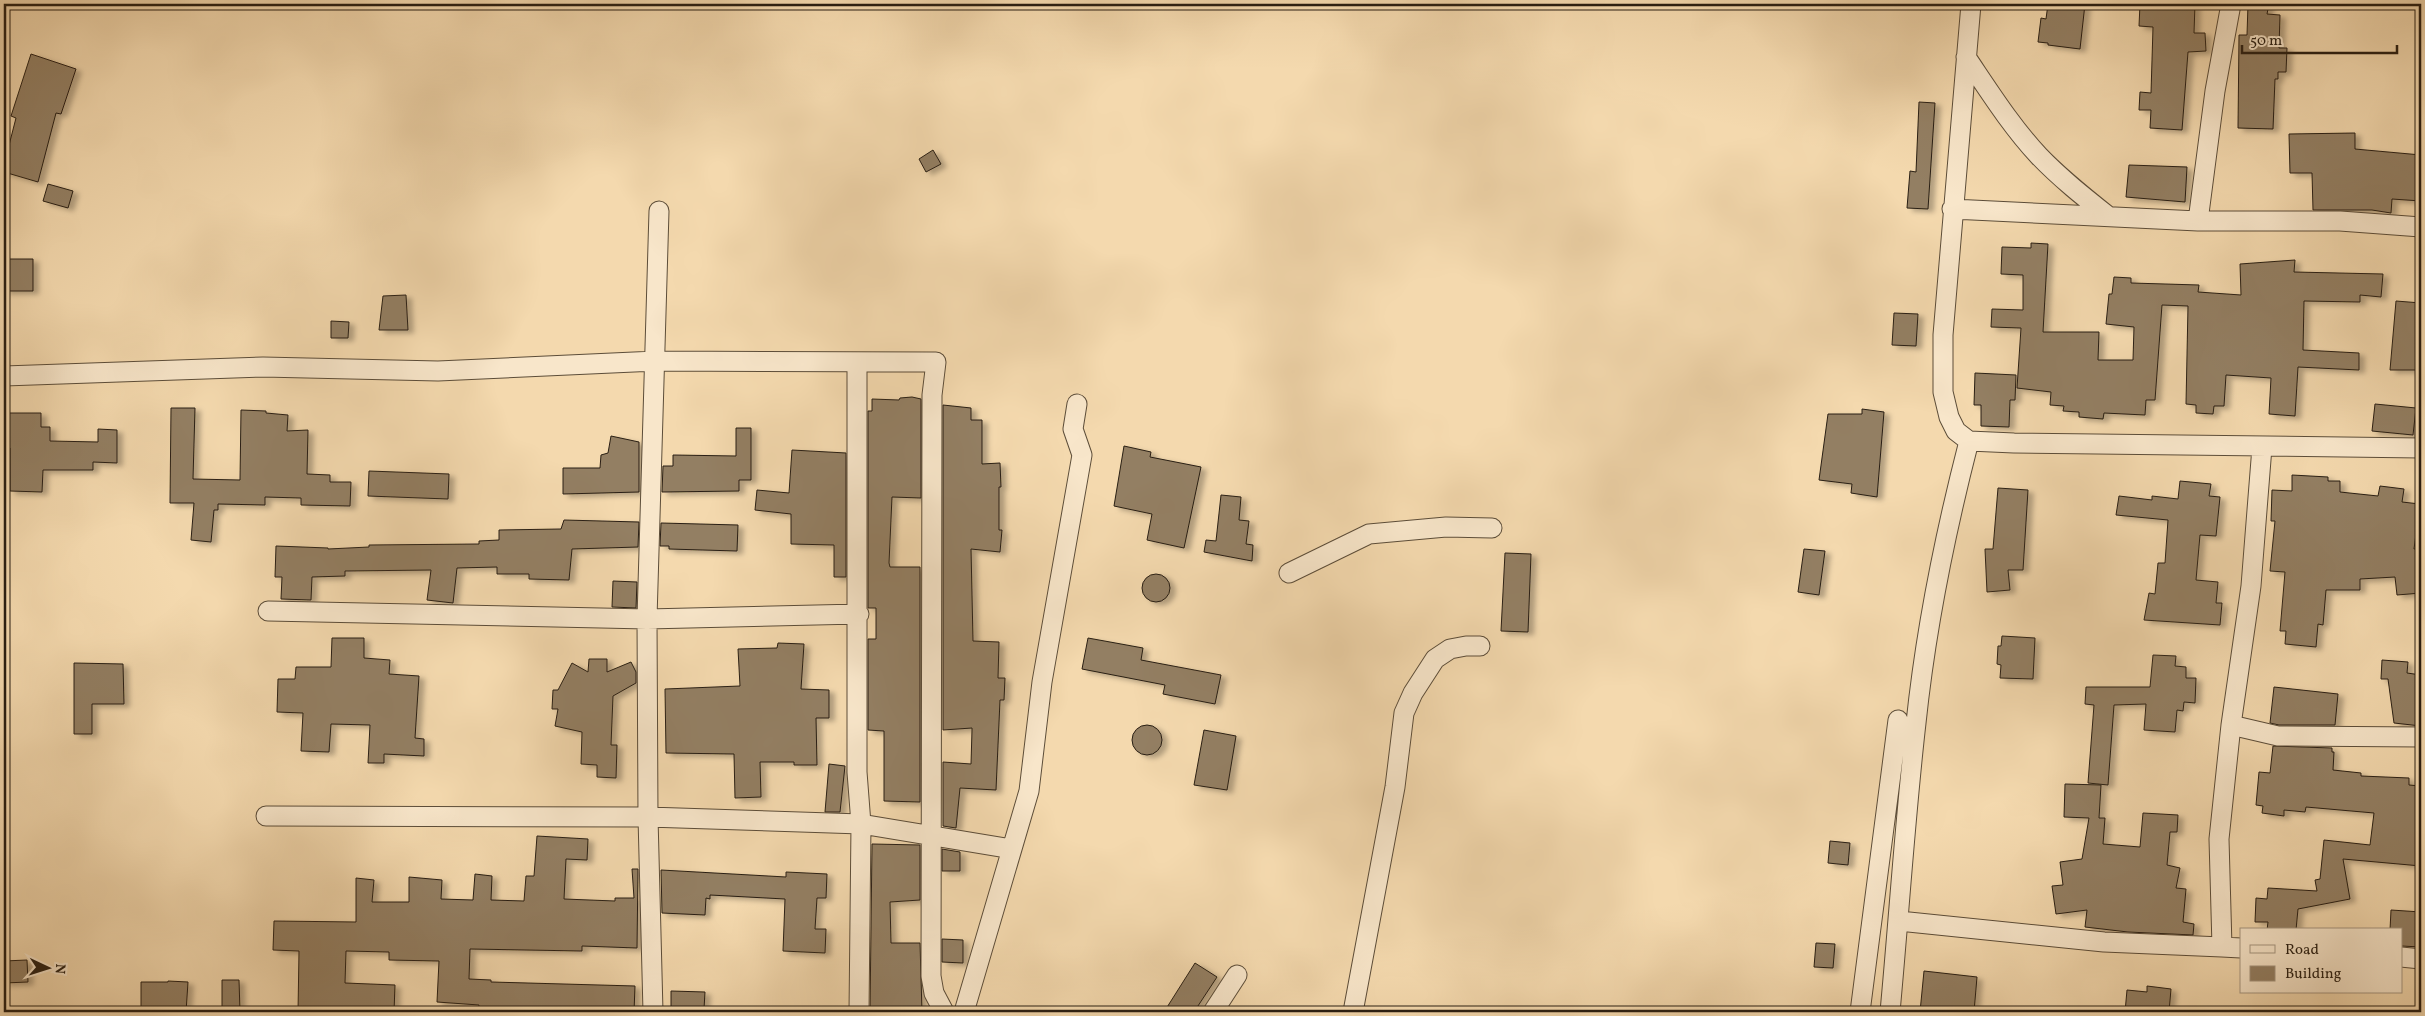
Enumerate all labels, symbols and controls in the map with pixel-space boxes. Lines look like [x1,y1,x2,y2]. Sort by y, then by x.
scale bar [2242,22,2398,54]
text: 50 m [2250,31,2282,52]
legend [2240,928,2402,994]
text: Road [2285,940,2319,961]
north arrow [22,944,72,994]
text: N [50,963,69,975]
text: Building [2285,964,2342,985]

